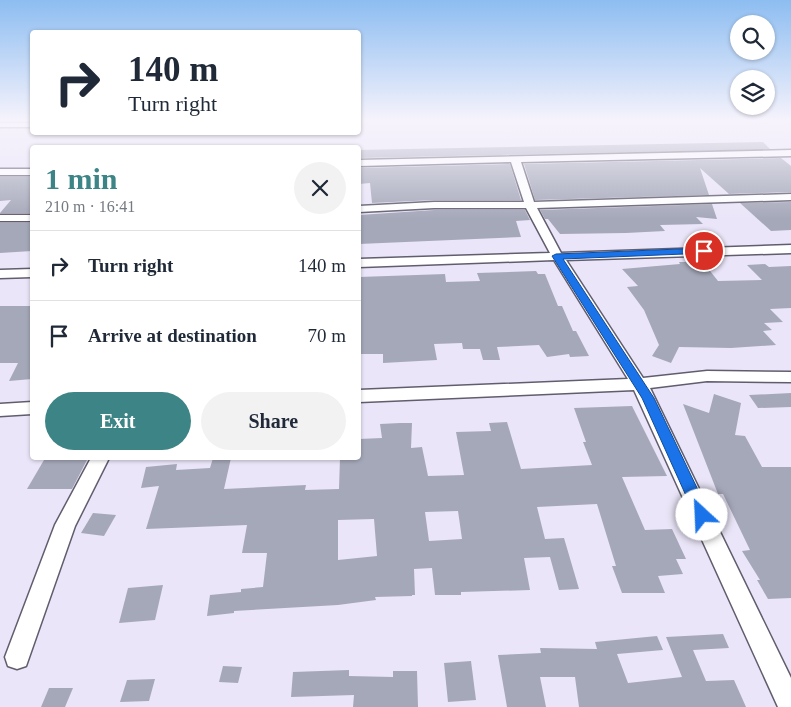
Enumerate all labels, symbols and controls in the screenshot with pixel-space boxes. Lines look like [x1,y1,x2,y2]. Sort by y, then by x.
map controls [730,15,775,115]
button: search [730,15,775,60]
icon: right [45,50,110,115]
text: 140 m [128,50,218,89]
button: layers [730,70,775,115]
text: Turn right [128,91,217,116]
text: 1 min [45,162,118,195]
button: close [294,162,346,214]
text: 210 m · 16:41 [45,198,135,215]
pin [683,230,725,272]
icon: arrive [690,237,718,265]
icon: right [45,252,73,280]
text: Turn right [88,255,173,276]
text: 140 m [298,255,346,276]
icon: arrive [45,322,73,350]
text: Arrive at destination [88,325,257,346]
text: 70 m [307,325,346,346]
button: Exit [45,392,191,450]
button: Share [201,392,346,450]
position arrow [675,488,727,540]

